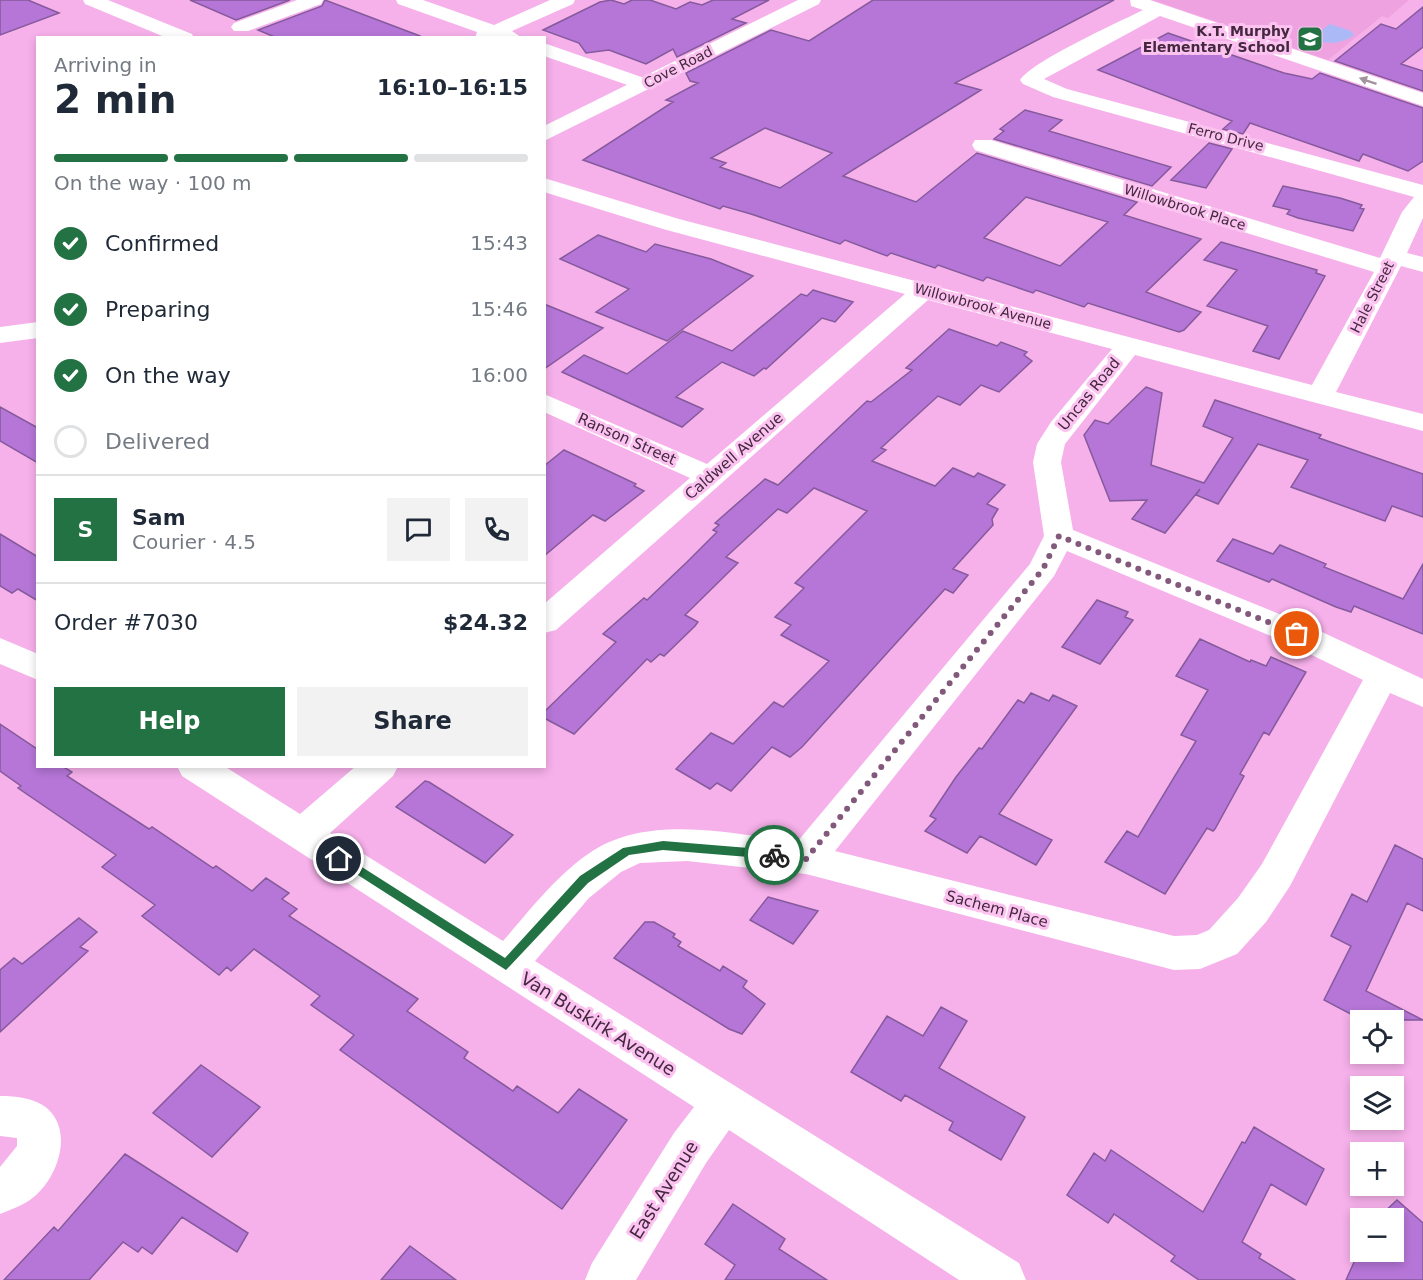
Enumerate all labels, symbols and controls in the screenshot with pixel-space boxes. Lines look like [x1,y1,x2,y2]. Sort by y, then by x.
place label: K.T. Murphy Elementary School [1143,23,1290,55]
school or university icon: K.T. Murphy Elementary School [1295,24,1325,54]
street label: Cove Road [641,43,715,91]
text: Arriving in [54,53,157,77]
text: 16:10–16:15 [377,75,528,100]
one-way arrow [1359,76,1377,86]
text: 2 min [54,77,176,122]
street label: Ferro Drive [1187,120,1265,154]
text: On the way · 100 m [54,171,252,195]
street label: Willowbrook Place [1122,181,1248,233]
icon: check [54,227,87,260]
text: Confirmed [105,231,219,256]
text: 15:43 [470,231,528,255]
street label: Hale Street [1347,258,1397,336]
street label: Willowbrook Avenue [913,280,1053,332]
icon: check [54,293,87,326]
text: Preparing [105,297,211,322]
text: 15:46 [470,297,528,321]
street label: Uncas Road [1054,354,1124,434]
icon: check [54,359,87,392]
text: On the way [105,363,231,388]
text: 16:00 [470,363,528,387]
street label: Ranson Street [575,409,679,469]
street label: Caldwell Avenue [681,409,787,503]
text: Delivered [105,429,210,454]
button: chat [387,498,450,561]
button: phone [465,498,528,561]
text: Sam [132,505,186,530]
text: S [78,517,93,542]
text: Courier · 4.5 [132,530,256,554]
pin [1271,608,1322,659]
text: Order #7030 [54,610,198,635]
text: $24.32 [443,610,528,635]
icon: bag [1280,617,1313,650]
button: Help [54,687,285,756]
button: Share [297,687,528,756]
courier [744,825,804,885]
pin [313,833,364,884]
icon: bike [758,839,791,872]
icon: home [322,842,355,875]
street label: Sachem Place [944,887,1050,931]
street label: Van Buskirk Avenue [517,967,679,1080]
map controls [1350,1010,1404,1262]
button: locate [1350,1010,1404,1064]
button: layers [1350,1076,1404,1130]
street label: East Avenue [625,1137,702,1243]
button: + [1350,1142,1404,1196]
button: − [1350,1208,1404,1262]

